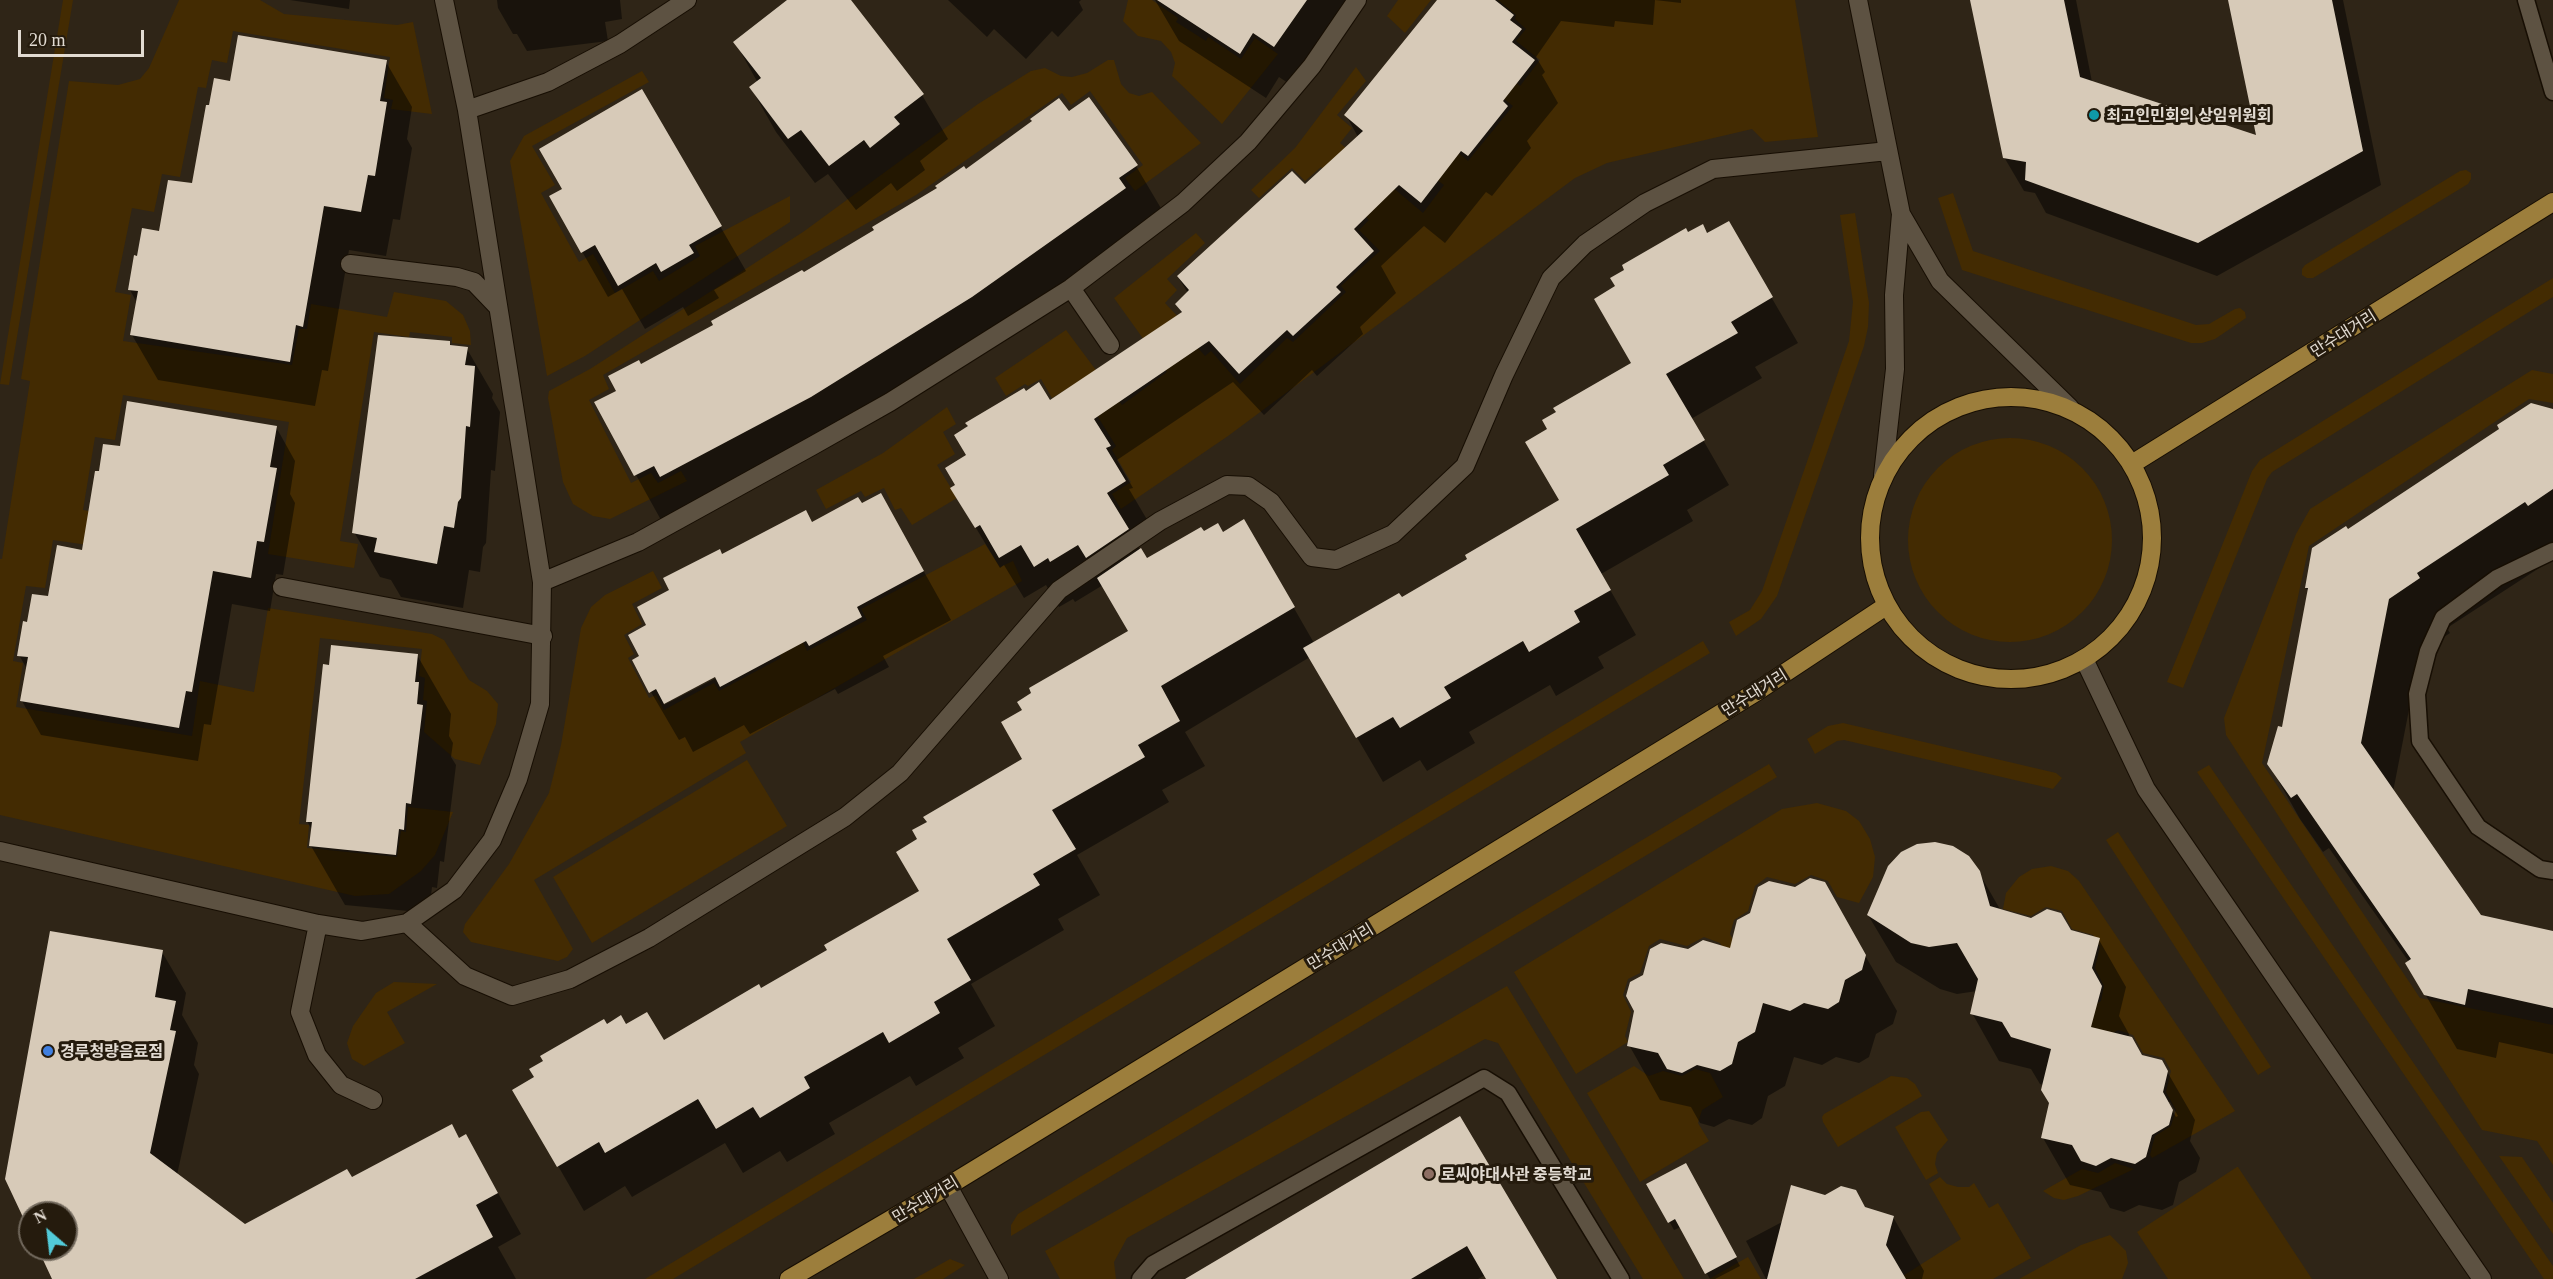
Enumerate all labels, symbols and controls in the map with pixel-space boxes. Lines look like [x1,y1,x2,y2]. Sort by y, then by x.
scale bar [21,18,147,56]
text: 20 m [29,30,66,50]
place label: 최고인민회의 상임위원회 [2106,105,2272,125]
marker: 최고인민회의 상임위원회 [2087,108,2101,122]
street label: 만수대거리 [2307,305,2379,361]
street label: 만수대거리 [1718,664,1790,720]
street label: 만수대거리 [1304,919,1376,973]
place label: 경루청량음료점 [60,1041,163,1061]
marker: 경루청량음료점 [41,1044,55,1058]
place label: 로씨야대사관 중등학교 [1441,1164,1592,1184]
marker: 로씨야대사관 중등학교 [1422,1167,1436,1181]
street label: 만수대거리 [889,1172,961,1226]
north arrow [18,1201,78,1261]
text: N [31,1206,49,1227]

